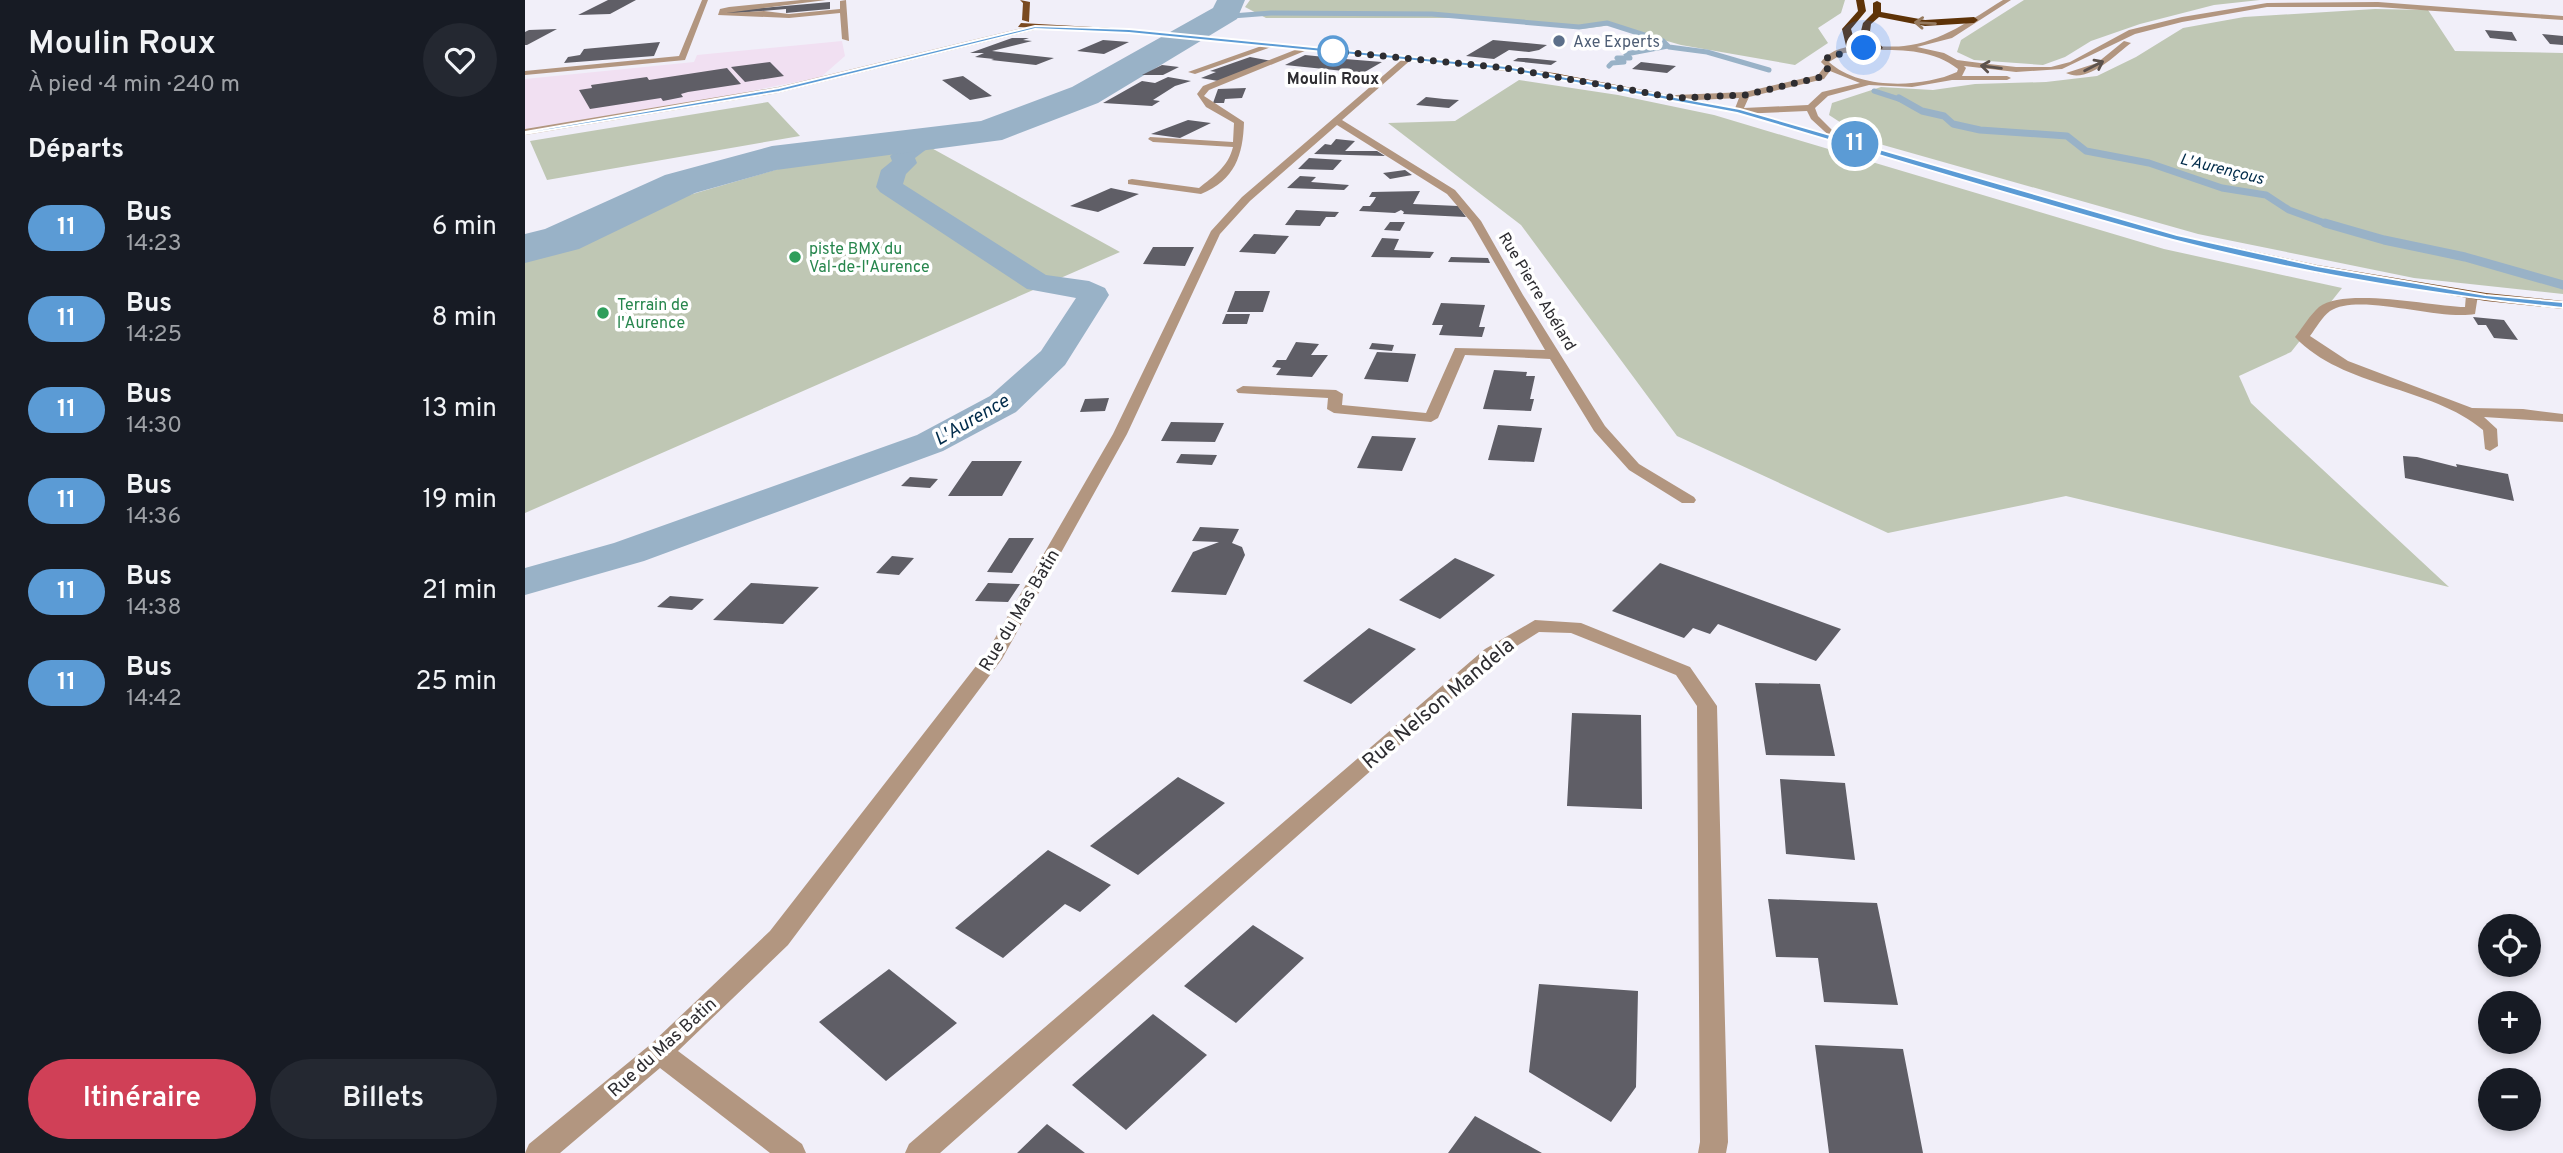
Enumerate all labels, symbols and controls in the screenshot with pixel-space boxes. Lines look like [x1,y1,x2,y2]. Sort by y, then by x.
one-way arrow [1914,16,1937,29]
button: heart [423,23,497,97]
text: Moulin Roux [28,24,216,66]
your location [1846,30,1881,65]
marker: Axe Experts [1551,33,1567,49]
place label: Axe Experts [1573,33,1660,53]
marker: Moulin Roux [1318,36,1348,66]
one-way arrow [2083,58,2104,72]
one-way arrow [1980,60,2003,73]
place label: Moulin Roux [1287,70,1379,90]
text: À pied · 4 min · 240 m [28,71,240,100]
line badge: 11 [1823,121,1887,167]
text: 11 [1845,129,1865,159]
text: Départs [28,134,124,167]
water label: L'Aurençous [2177,150,2266,190]
text: Bus [126,197,172,230]
text: 6 min [432,211,497,244]
text: 11 [57,213,76,243]
street label: Rue Pierre Abélard [1493,229,1580,355]
text: 14:23 [126,230,182,259]
place label: piste BMX du Val-de-l'Aurence [809,240,930,278]
marker: piste BMX du Val-de-l'Aurence [787,249,803,265]
text: Bus [126,288,172,321]
place label: Terrain de l'Aurence [617,296,689,334]
text: 8 min [432,302,497,335]
text: 11 [57,304,76,334]
marker: Terrain de l'Aurence [595,305,611,321]
text: 14:25 [126,321,182,350]
text: Bus [126,379,172,412]
water label: L'Aurence [930,390,1014,452]
text: 13 min [422,393,497,426]
text: 11 [57,395,76,425]
text: 14:30 [126,412,182,441]
text: Bus [126,470,172,503]
text: 19 min [422,484,497,517]
text: 11 [57,486,76,516]
text: 14:36 [126,503,181,532]
street label: Rue du Mas Batin [975,545,1066,676]
text: Bus [126,561,172,594]
text: 21 min [422,575,497,608]
text: 11 [57,577,76,607]
text: 14:38 [126,594,181,623]
street label: Rue Nelson Mandela [1357,633,1521,776]
text: Bus [126,652,172,685]
text: 25 min [416,666,497,699]
text: 11 [57,668,76,698]
text: 14:42 [126,685,182,714]
map controls [2478,914,2541,1131]
button: locate [2478,914,2541,977]
button: + [2478,991,2541,1054]
street label: Rue du Mas Batin [604,993,722,1103]
button: Itinéraire [28,1059,256,1139]
button: Billets [270,1059,497,1139]
button: − [2478,1068,2541,1131]

